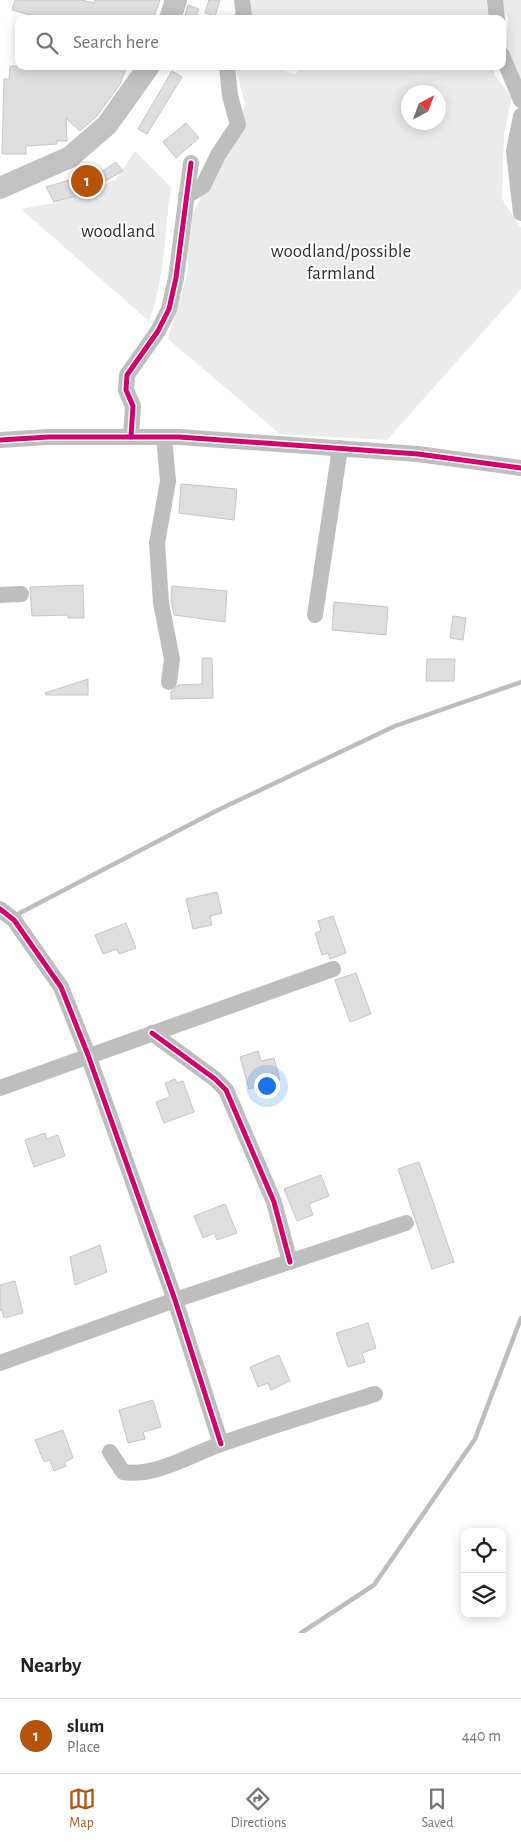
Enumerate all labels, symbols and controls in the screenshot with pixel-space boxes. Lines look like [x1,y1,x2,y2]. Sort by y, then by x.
search box [15,15,506,70]
icon: search [33,29,61,57]
text: Search here [73,33,159,52]
north arrow [401,85,446,130]
pin: 1 [71,162,103,200]
park label: woodland [81,222,155,241]
park label: woodland/possible farmland [271,242,411,283]
your location [254,1073,280,1099]
map controls [461,1528,506,1618]
button: locate [461,1528,506,1573]
button: layers [461,1573,506,1618]
text: Nearby [20,1655,81,1676]
text: slum [67,1717,104,1736]
text: 1 [33,1728,39,1744]
text: 440 m [462,1728,501,1744]
text: Place [67,1739,100,1755]
tab: Map [68,1785,96,1832]
tab: Directions [231,1785,286,1832]
tab: Saved [421,1785,453,1832]

